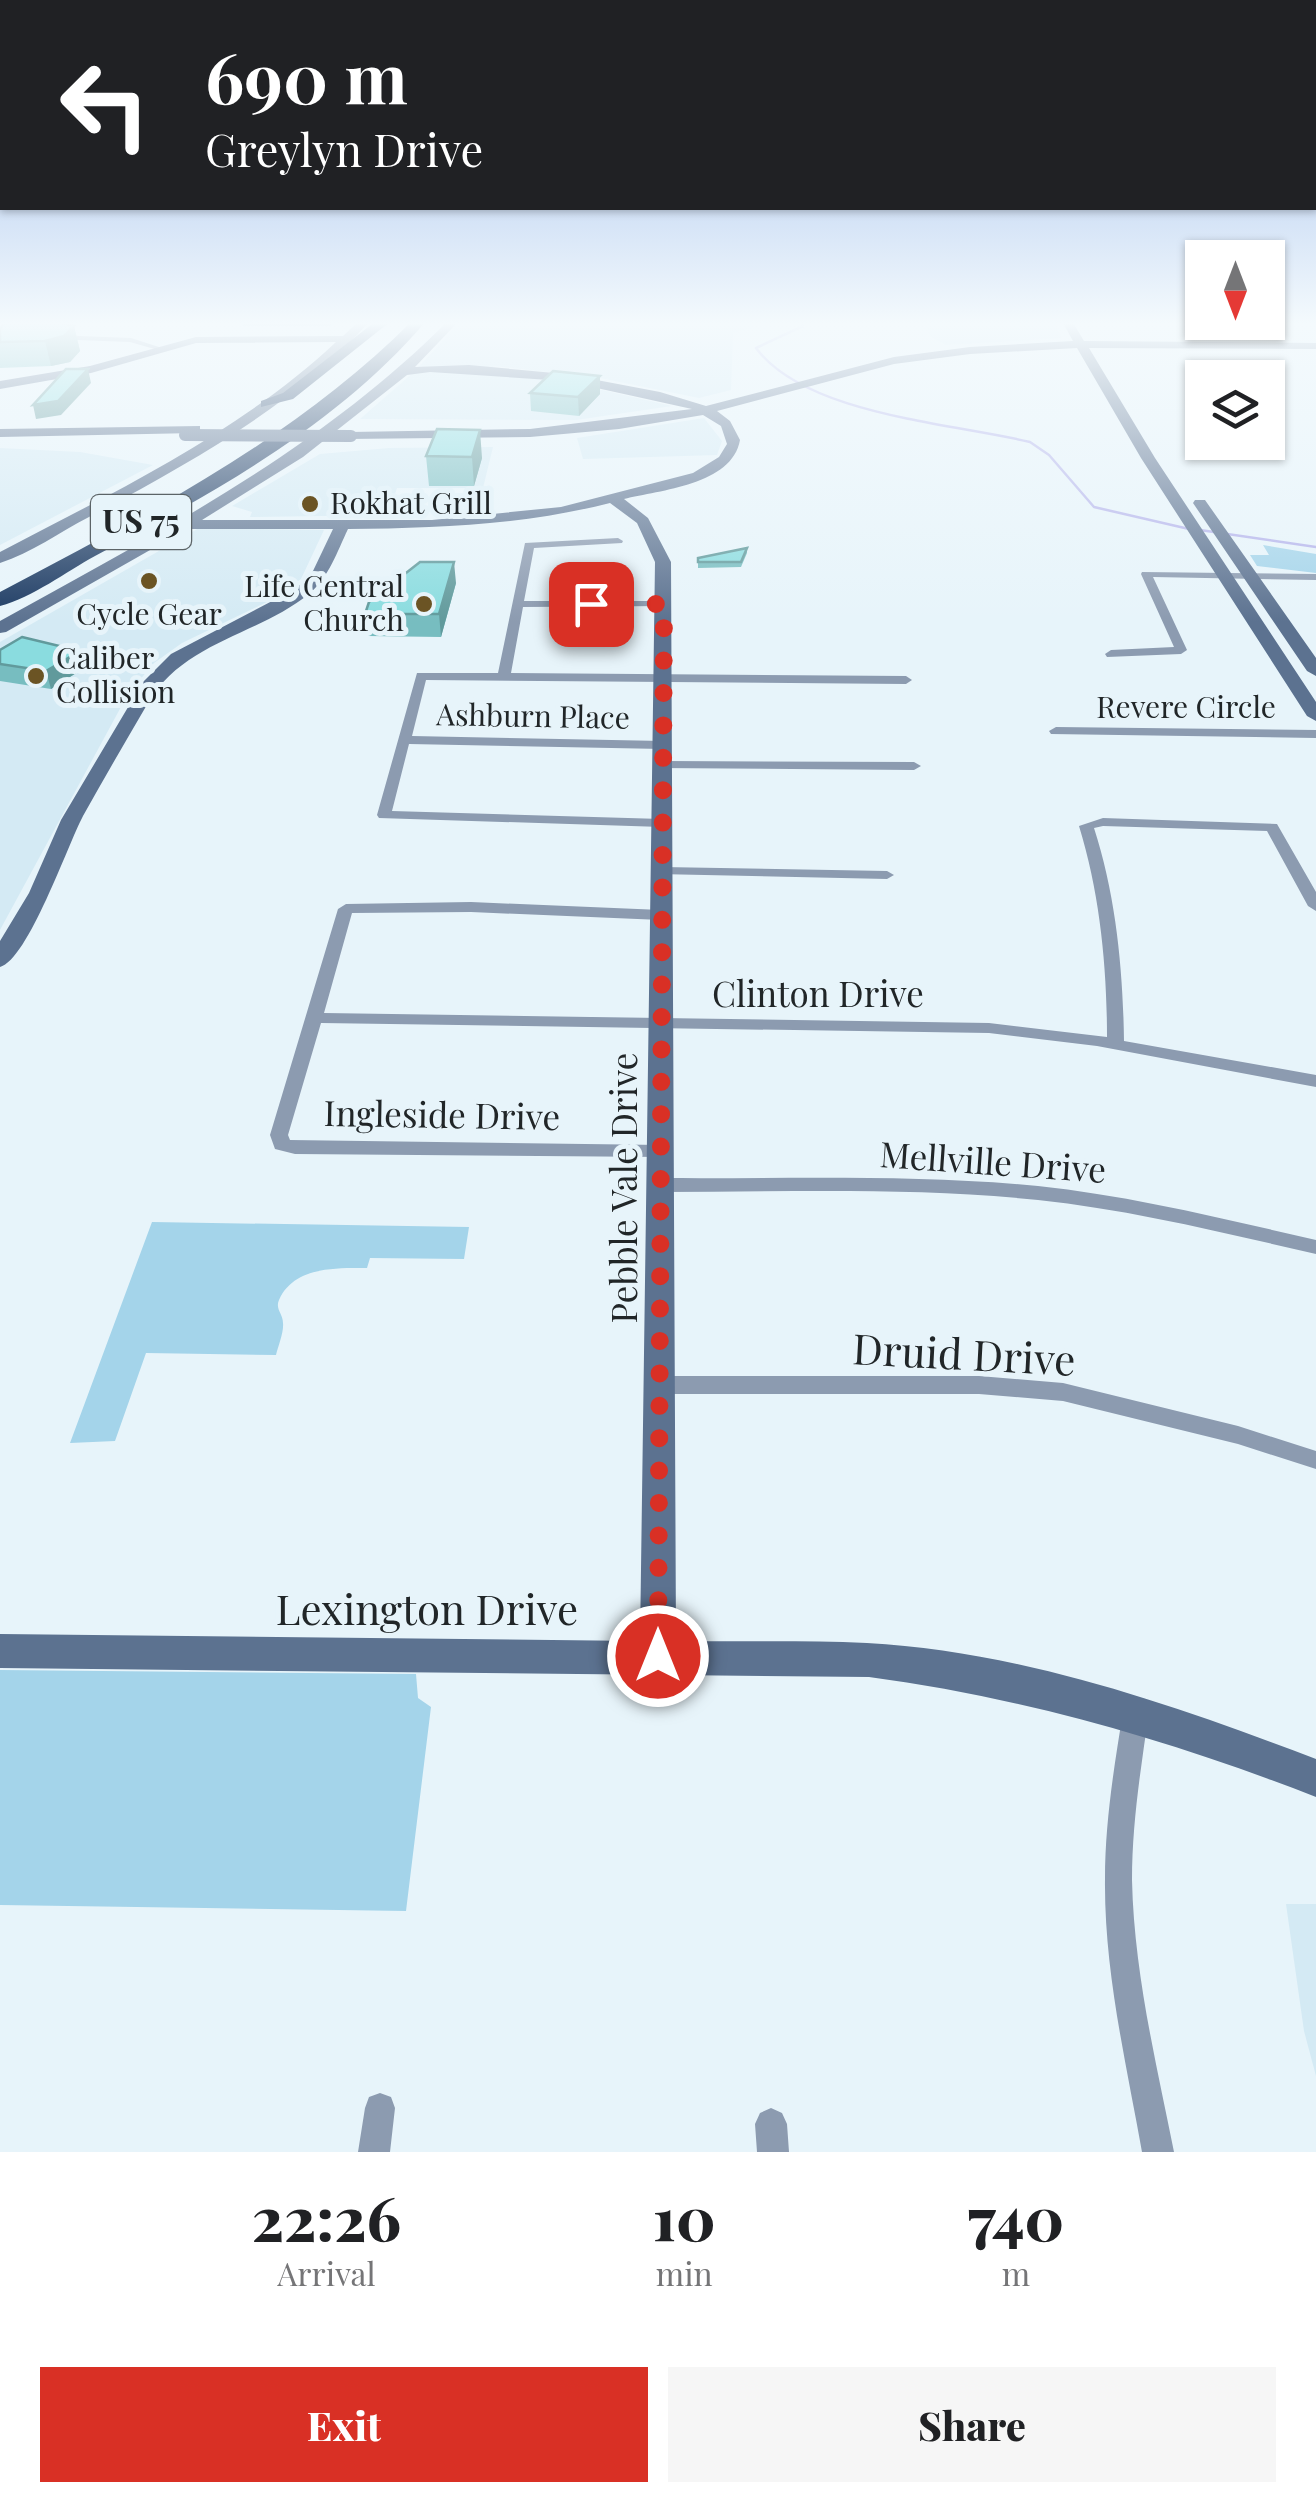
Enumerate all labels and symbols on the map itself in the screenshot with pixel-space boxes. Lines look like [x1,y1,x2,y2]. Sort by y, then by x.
north arrow [1185,240,1285,340]
place label: Rokhat Grill [330,482,492,522]
marker: Rokhat Grill [299,493,321,515]
road number: US 75 [91,495,191,549]
pin [549,562,634,647]
place label: Life Central Church [244,565,404,639]
marker: Cycle Gear [138,570,160,592]
place label: Cycle Gear [76,593,222,633]
marker: Life Central Church [413,593,435,615]
place label: Caliber Collision [56,637,175,711]
marker: Caliber Collision [25,665,47,687]
street label: Revere Circle [1096,686,1276,726]
street label: Ashburn Place [435,693,630,737]
street label: Clinton Drive [712,969,924,1016]
street label: Pebble Vale Drive [599,1053,646,1323]
street label: Ingleside Drive [323,1088,561,1139]
street label: Mellville Drive [878,1129,1108,1192]
street label: Druid Drive [851,1319,1077,1387]
street label: Lexington Drive [276,1580,578,1636]
position arrow [606,1604,710,1708]

